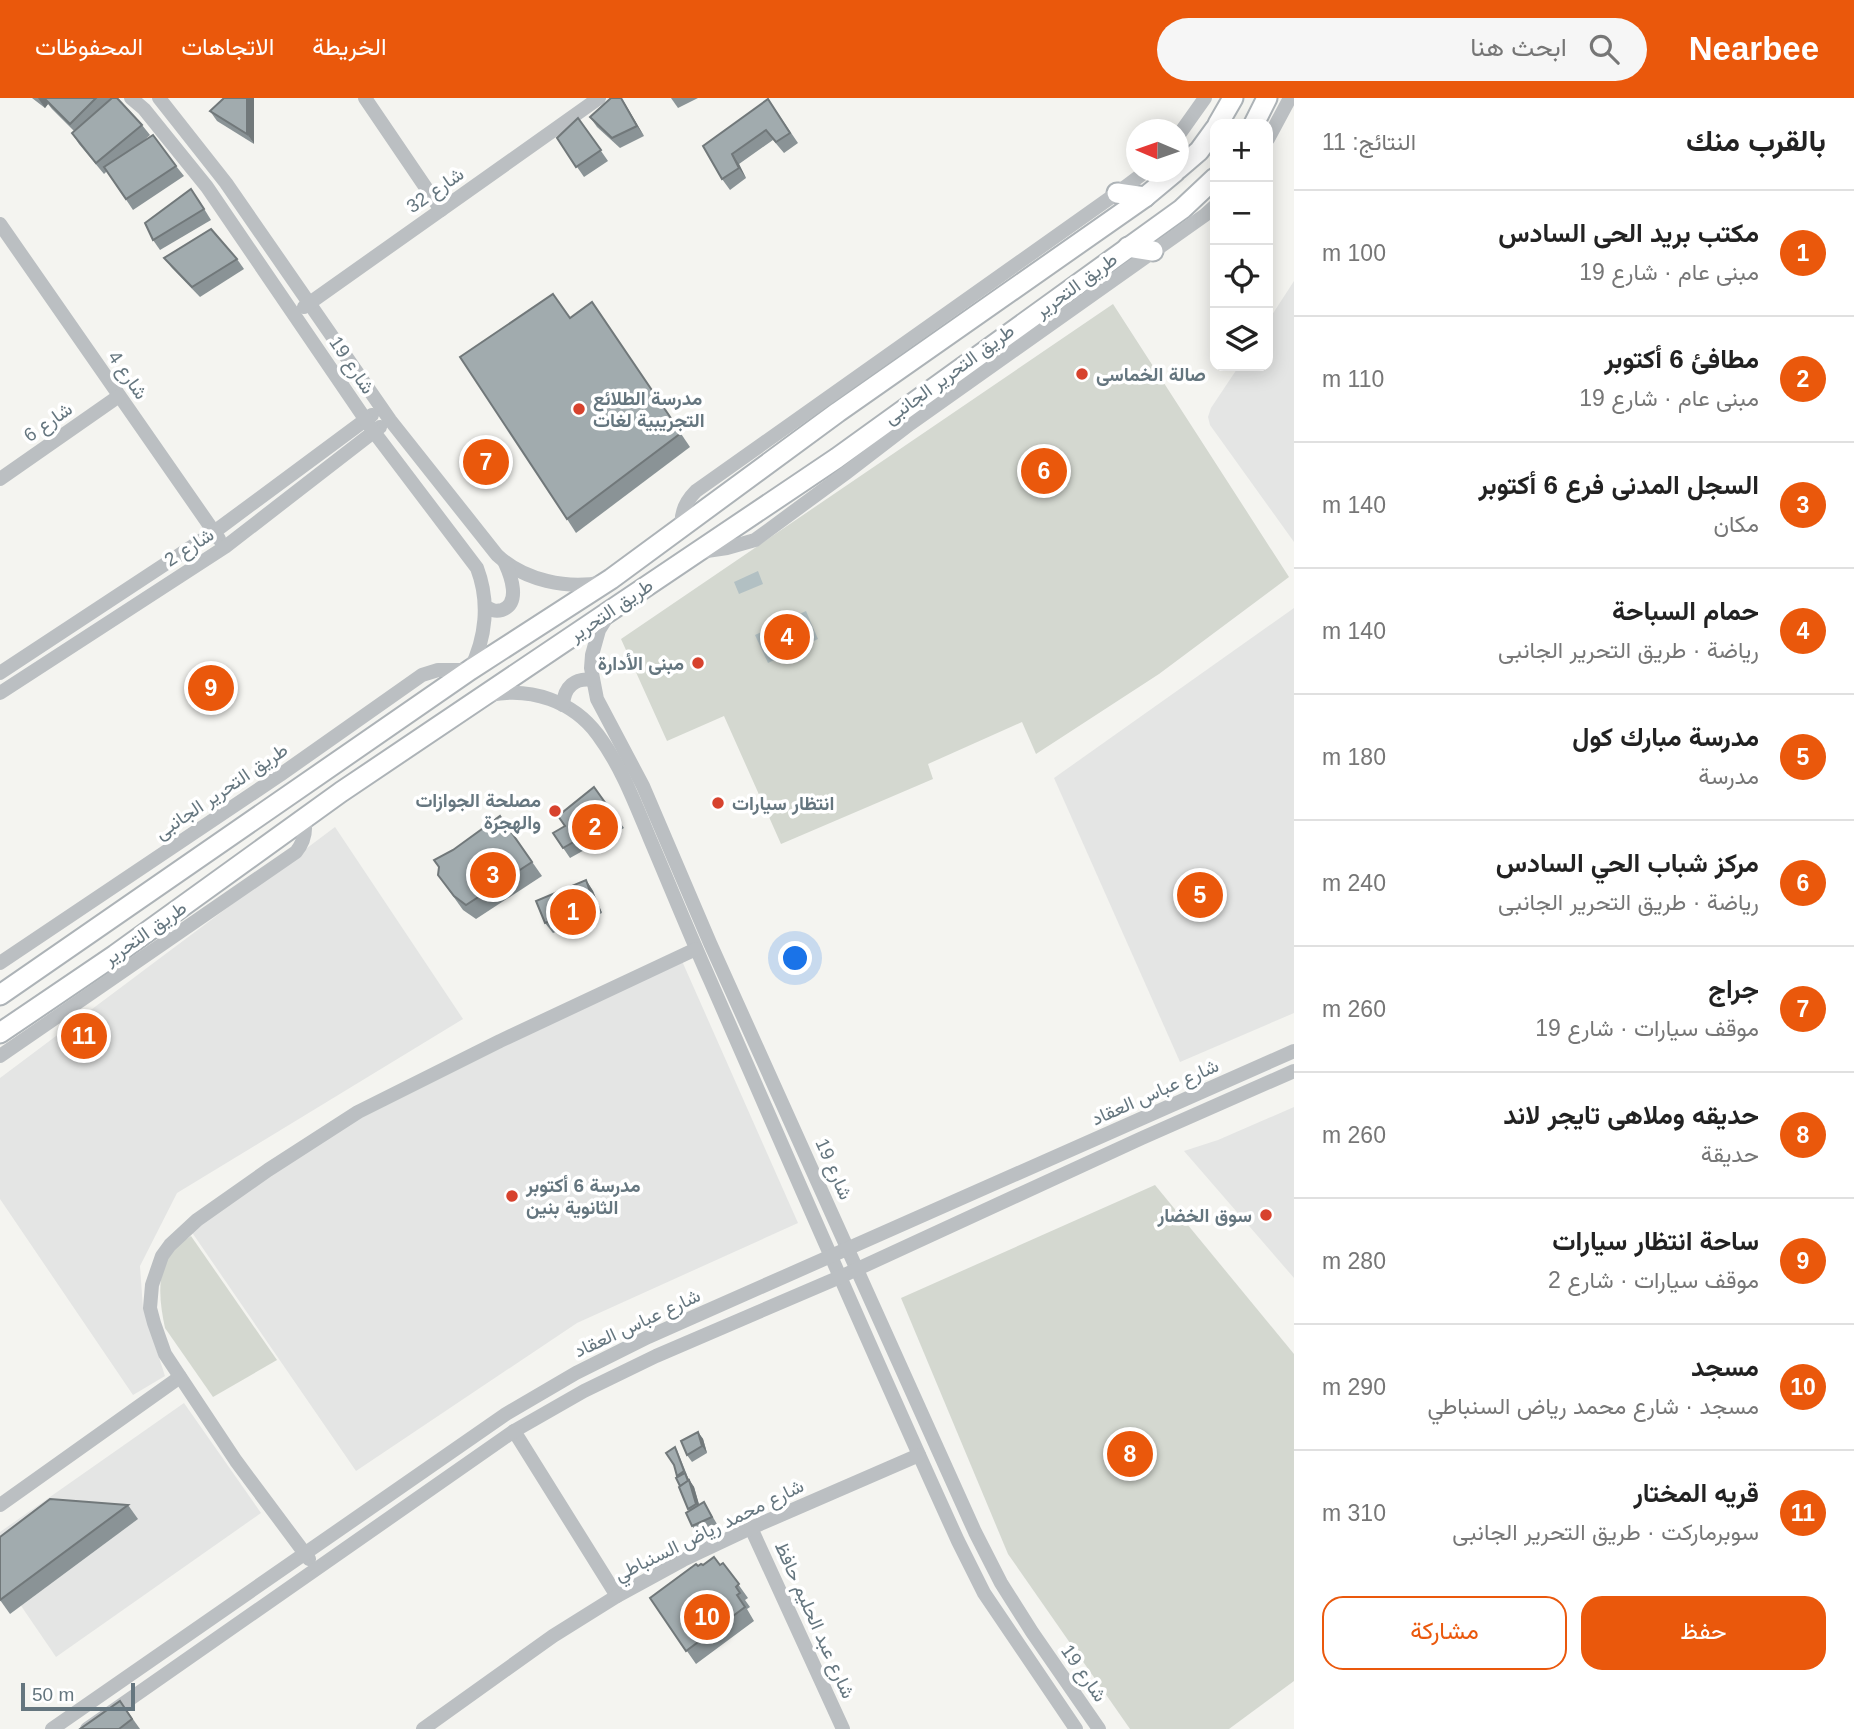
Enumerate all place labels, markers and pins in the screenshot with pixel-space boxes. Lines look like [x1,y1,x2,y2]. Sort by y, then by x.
place label: صالة الخماسى [1096,364,1206,386]
marker: صالة الخماسى [1074,366,1090,382]
place label: مدرسة الطلائع التجريبية لغات [593,388,705,433]
marker: مدرسة الطلائع التجريبية لغات [571,401,587,417]
pin: 7 [463,436,509,488]
pin: 6 [1021,445,1067,497]
pin: 4 [764,611,810,663]
place label: مبنى الأدارة [598,653,684,676]
marker: مبنى الأدارة [690,655,706,671]
pin: 9 [188,662,234,714]
place label: مصلحة الجوازات والهجرة [415,790,541,835]
place label: انتظار سيارات [732,793,834,816]
marker: انتظار سيارات [710,795,726,811]
pin: 2 [572,801,618,853]
marker: مصلحة الجوازات والهجرة [547,803,563,819]
pin: 3 [470,849,516,901]
pin: 5 [1177,869,1223,921]
pin: 1 [550,886,596,938]
pin: 11 [61,1010,107,1062]
place label: مدرسة 6 أكتوبر الثانوية بنين [525,1175,641,1220]
marker: مدرسة 6 أكتوبر الثانوية بنين [504,1188,520,1204]
place label: سوق الخضار [1156,1205,1252,1228]
marker: سوق الخضار [1258,1207,1274,1223]
pin: 8 [1107,1428,1153,1480]
pin: 10 [684,1591,730,1643]

